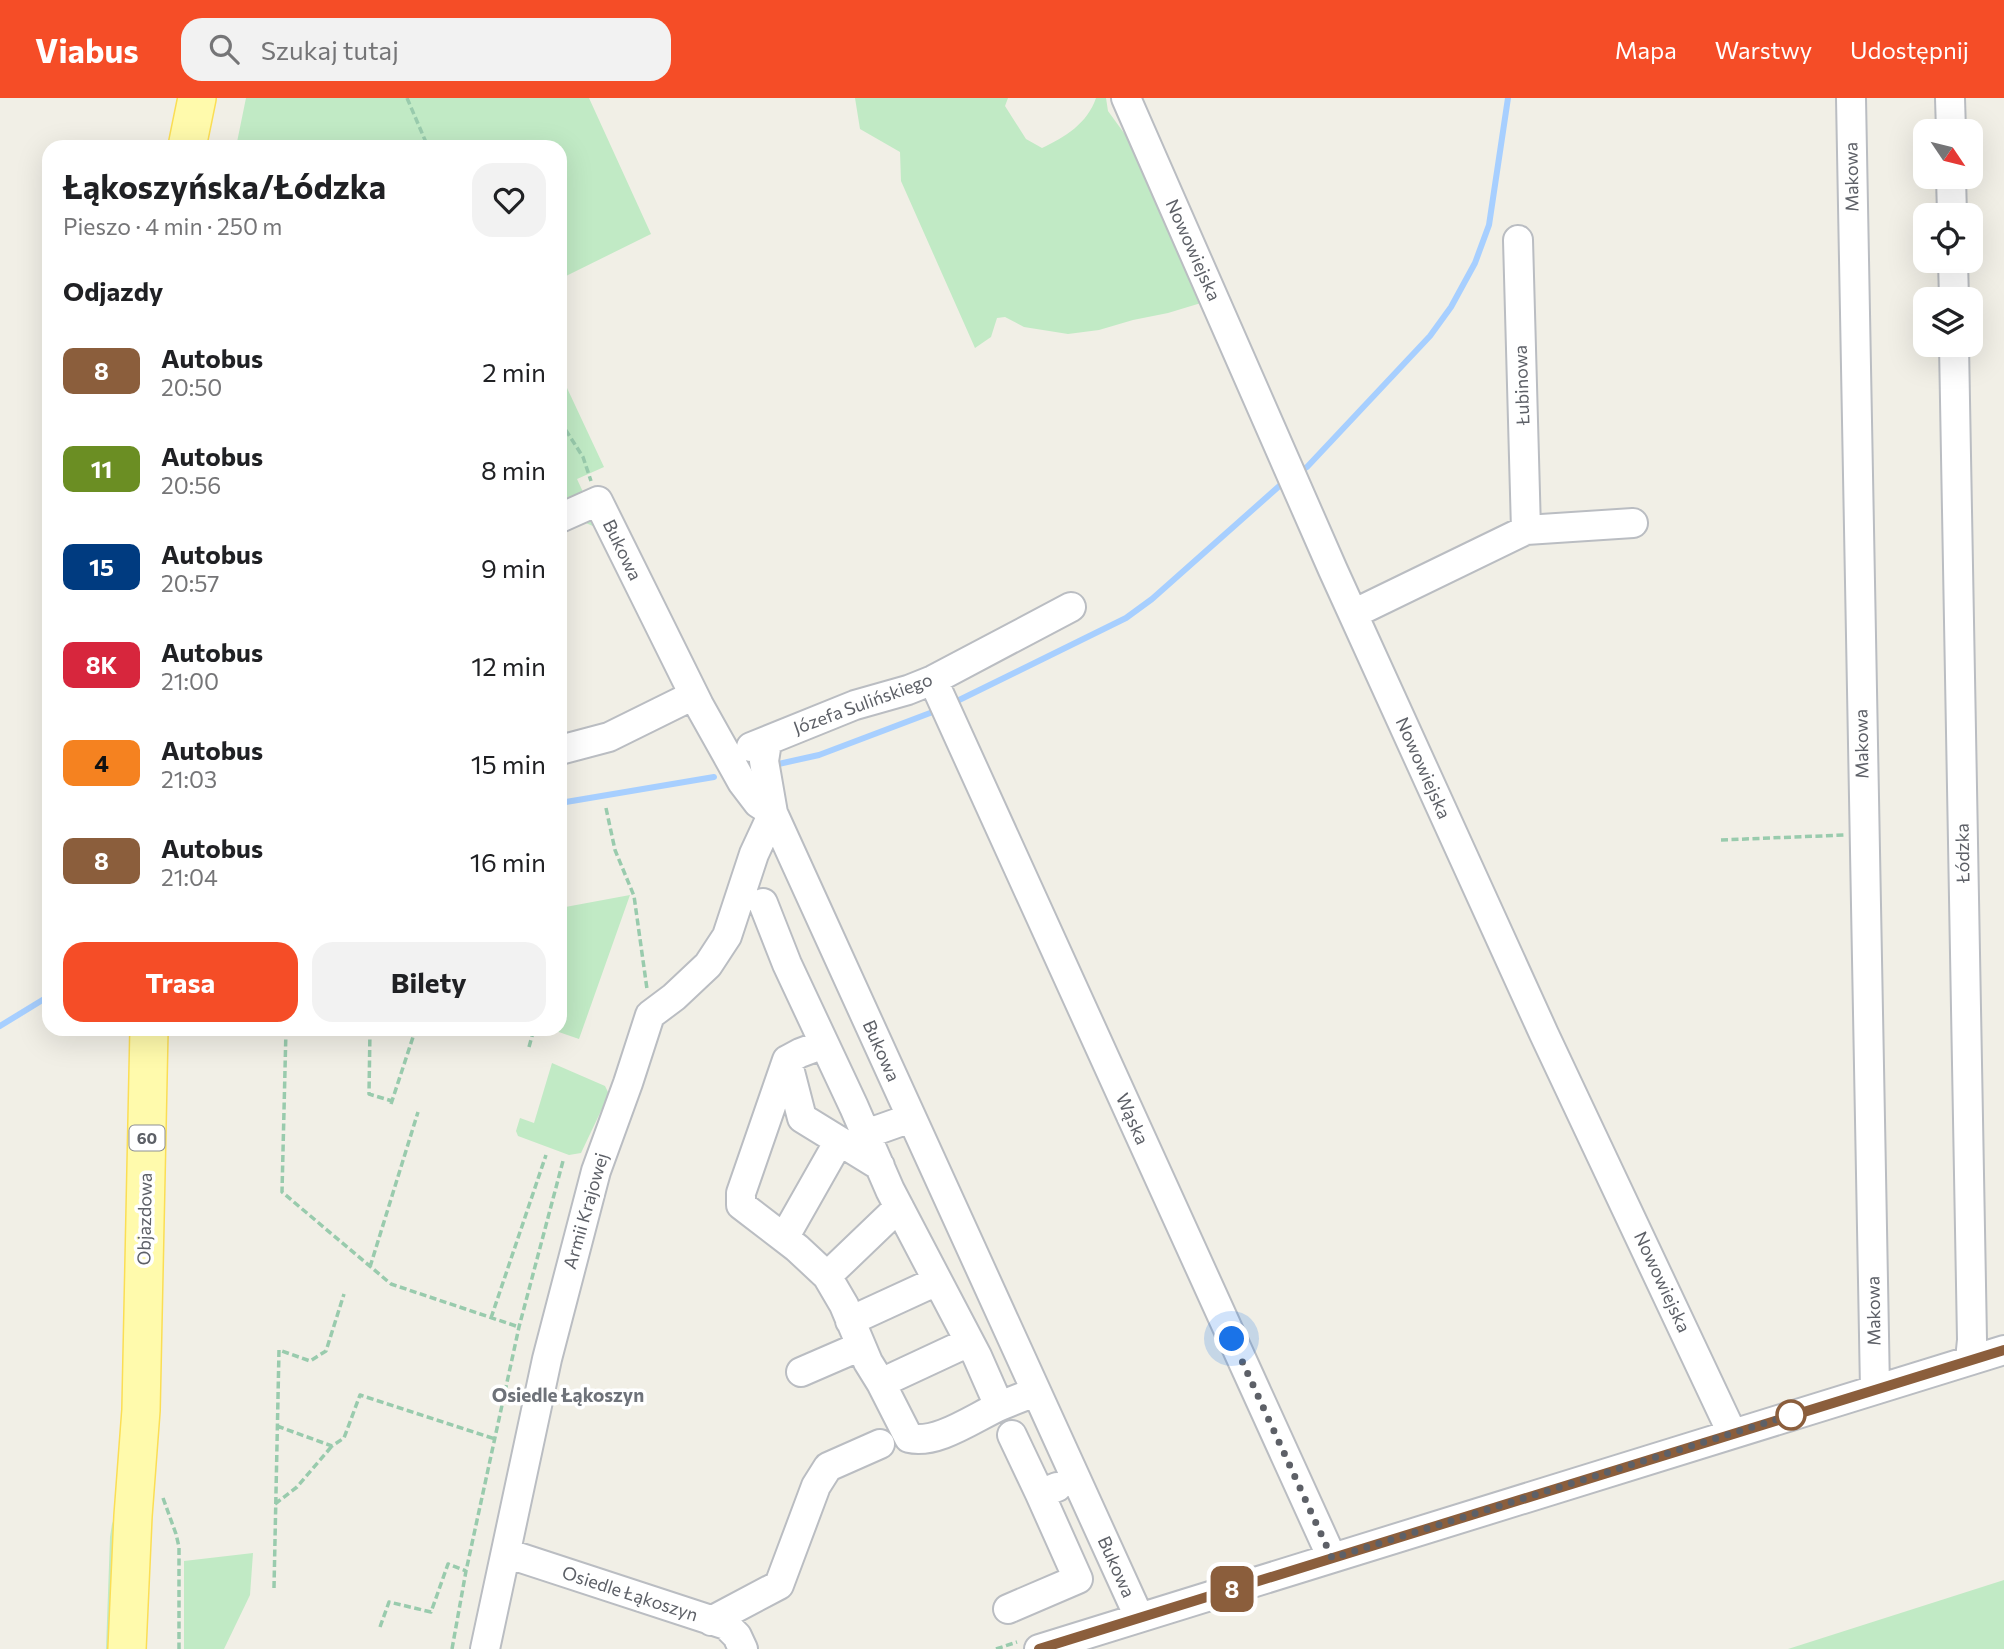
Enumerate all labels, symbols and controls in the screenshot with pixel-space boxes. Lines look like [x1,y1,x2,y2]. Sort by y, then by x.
search box [181,18,671,81]
text: Viabus [35,29,139,70]
icon: search [205,30,243,68]
text: Szukaj tutaj [261,34,399,65]
text: Mapa [1615,35,1677,64]
text: Warstwy [1715,35,1812,64]
text: Udostępnij [1850,35,1969,64]
north arrow [1913,119,1983,189]
map controls [1913,119,1983,357]
street label: Makowa [1839,142,1863,212]
button: heart [472,163,546,237]
text: Łąkoszyńska/Łódzka [63,165,386,206]
street label: Nowowiejska [1162,195,1226,304]
button: locate [1913,203,1983,273]
text: Pieszo · 4 min · 250 m [63,212,282,240]
text: Odjazdy [63,275,163,306]
button: layers [1913,287,1983,357]
text: Autobus [161,342,263,373]
street label: Łubinowa [1509,345,1533,426]
text: 8 [94,356,109,385]
text: 2 min [482,356,546,387]
text: 20:50 [161,373,222,401]
text: Autobus [161,440,263,471]
text: 11 [91,454,112,483]
text: 8 min [481,454,546,485]
text: 20:56 [161,471,221,499]
street label: Bukowa [599,515,647,584]
text: Autobus [161,538,263,569]
text: 15 [89,552,114,581]
text: 9 min [481,552,546,583]
text: 20:57 [161,569,219,597]
text: Autobus [161,636,263,667]
text: 8K [86,650,117,679]
text: 12 min [471,650,546,681]
text: 21:00 [161,667,219,695]
street label: Józefa Sulińskiego [790,668,935,738]
street label: Makowa [1849,709,1873,779]
street label: Nowowiejska [1392,713,1456,822]
text: Autobus [161,734,263,765]
text: 4 [94,748,109,777]
text: 15 min [471,748,546,779]
text: 21:03 [161,765,217,793]
street label: Łódzka [1950,823,1974,884]
text: Autobus [161,832,263,863]
text: 8 [94,846,109,875]
text: 16 min [470,846,546,877]
text: 21:04 [161,863,218,891]
button: Trasa [63,942,298,1022]
button: Bilety [312,942,546,1022]
street label: Bukowa [859,1016,905,1085]
street label: Wąska [1112,1089,1154,1148]
road number: 60 [130,1126,164,1150]
street label: Armii Krajowej [558,1150,612,1271]
street label: Objazdowa [132,1172,156,1266]
street label: Nowowiejska [1630,1228,1696,1336]
street label: Makowa [1861,1276,1885,1346]
your location [1214,1321,1249,1356]
district label: Osiedle Łąkoszyn [492,1383,644,1406]
unlabelled marker [1776,1400,1806,1430]
street label: Bukowa [1094,1532,1140,1601]
street label: Osiedle Łąkoszyn [560,1561,701,1625]
line badge: 8 [1209,1566,1255,1612]
text: 8 [1225,1574,1239,1603]

